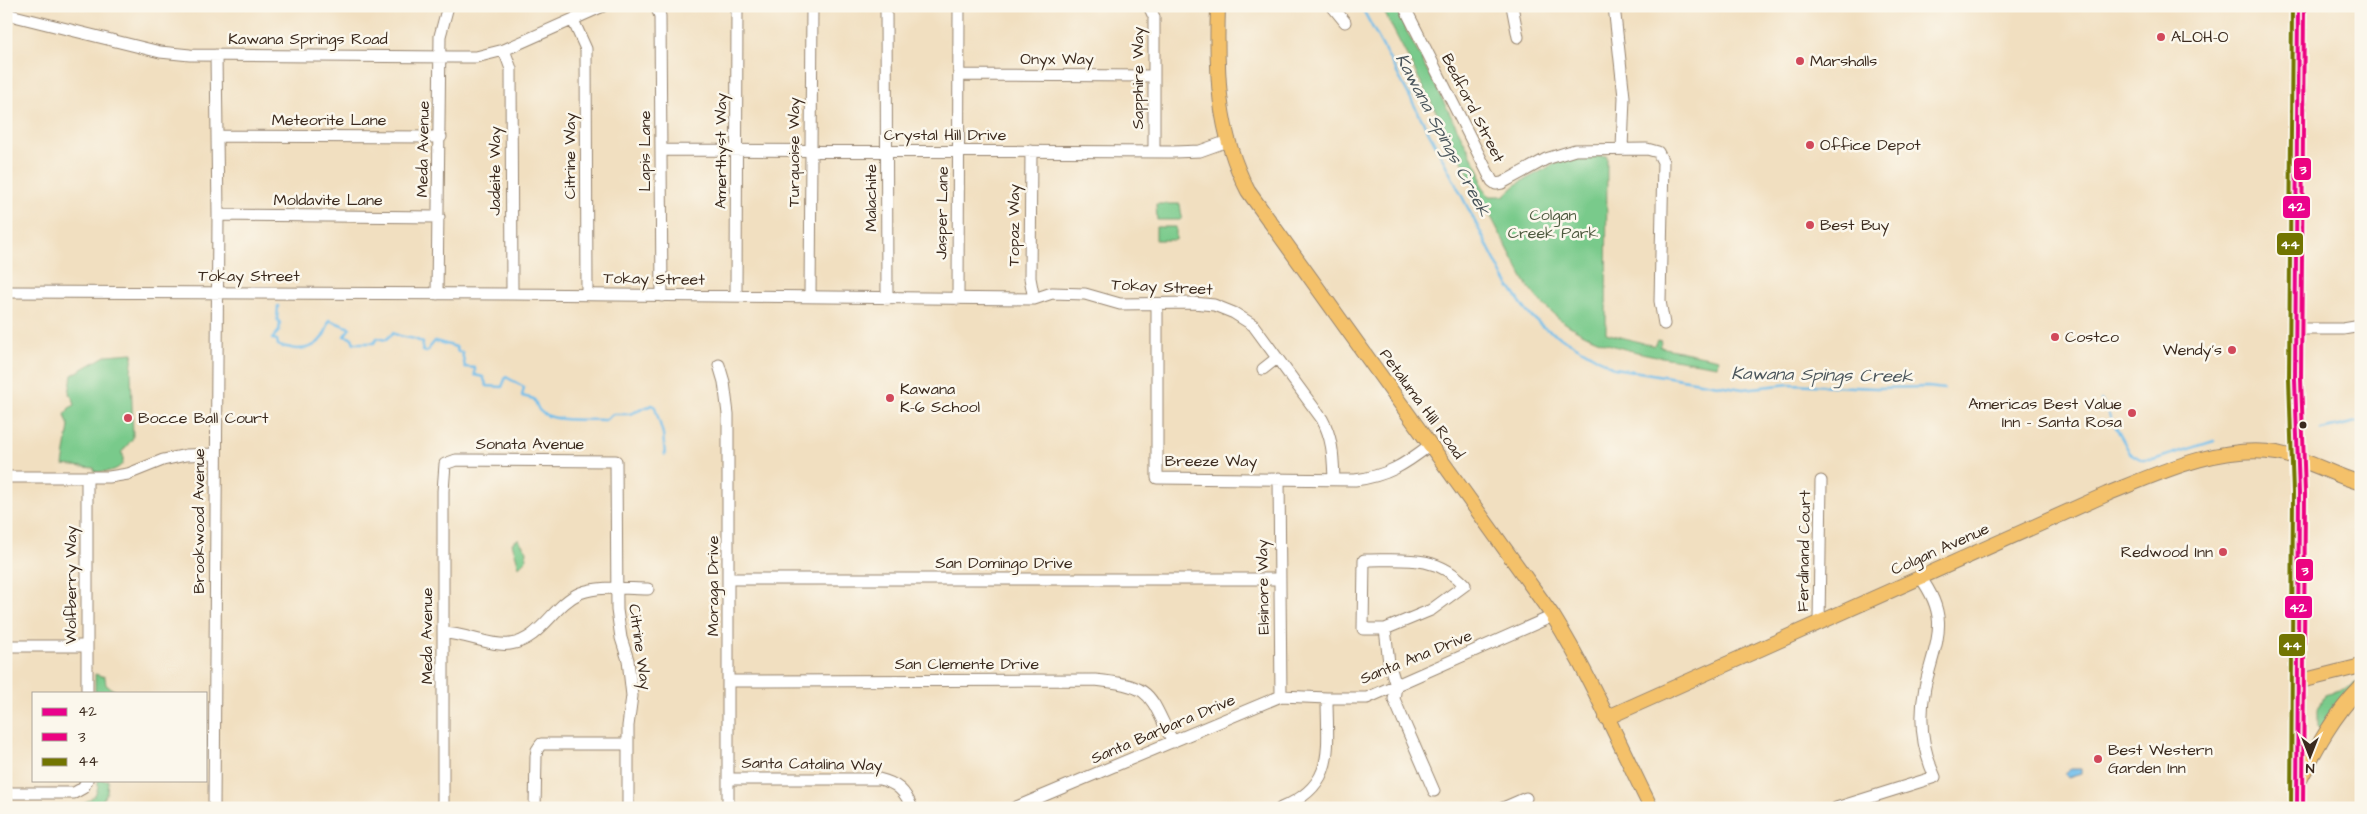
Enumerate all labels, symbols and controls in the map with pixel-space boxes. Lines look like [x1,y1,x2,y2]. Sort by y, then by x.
place label: ALOH-O [2171,26,2229,48]
street label: Sapphire Way [1127,27,1150,129]
street label: Kawana Springs Road [228,28,388,51]
marker: ALOH-O [2155,31,2167,43]
street label: Onyx Way [1020,48,1094,71]
water label: Kawana Spings Creek [1389,49,1497,222]
street label: Bedford Street [1436,50,1510,167]
place label: Marshalls [1810,50,1877,72]
marker: Marshalls [1794,55,1806,67]
street label: Amerthyst Way [710,93,733,209]
street label: Turquoise Way [783,97,806,207]
street label: Meda Avenue [411,100,435,197]
street label: Meteorite Lane [272,109,387,131]
street label: Lapis Lane [634,110,656,191]
street label: Citrine Way [559,113,582,199]
street label: Crystal Hill Drive [884,124,1007,147]
street label: Jadeite Way [484,126,507,216]
place label: Office Depot [1820,134,1921,156]
marker: Office Depot [1804,139,1816,151]
line badge: 3 [2293,157,2312,181]
text: 3 [2298,160,2307,180]
street label: Malachite [860,164,882,232]
street label: Jasper Lane [930,166,954,260]
street label: Topaz Way [1003,184,1026,266]
street label: Moldavite Lane [273,189,383,211]
line badge: 42 [2282,195,2311,219]
text: 42 [2287,197,2306,217]
park label: Colgan Creek Park [1508,204,1599,244]
place label: Best Buy [1820,214,1889,237]
marker: Best Buy [1804,219,1816,231]
line badge: 44 [2276,232,2304,256]
text: 44 [2280,235,2300,255]
street label: Tokay Street [198,265,300,288]
street label: Tokay Street [603,267,705,292]
street label: Tokay Street [1111,273,1214,302]
place label: Costco [2065,326,2119,348]
marker: Costco [2049,331,2061,343]
place label: Wendy's [2163,339,2222,362]
street label: Petaluma Hill Road [1374,344,1470,464]
marker: Wendy's [2226,344,2238,356]
water label: Kawana Spings Creek [1731,361,1914,390]
place label: Kawana K-6 School [900,378,980,418]
marker: Kawana K-6 School [884,392,896,404]
place label: Americas Best Value Inn - Santa Rosa [1968,393,2122,433]
place label: Bocce Ball Court [138,407,269,429]
marker: Americas Best Value Inn - Santa Rosa [2126,407,2138,419]
marker: Bocce Ball Court [122,412,134,424]
unlabelled marker [2298,420,2308,430]
street label: Sonata Avenue [476,433,585,455]
street label: Brookwood Avenue [188,448,210,594]
street label: Breeze Way [1165,450,1257,473]
street label: Ferdinand Court [1792,489,1816,612]
street label: Colgan Avenue [1887,517,1993,581]
street label: Wolfberry Way [60,526,83,644]
street label: Moraga Drive [702,535,725,636]
street label: Elsinore Way [1251,539,1276,635]
place label: Redwood Inn [2121,541,2213,563]
marker: Redwood Inn [2217,546,2229,558]
street label: San Domingo Drive [935,552,1073,575]
line badge: 3 [2295,558,2314,582]
text: 3 [2300,561,2309,581]
street label: Meda Avenue [416,587,438,684]
line badge: 42 [2284,595,2313,619]
text: 42 [2289,598,2308,618]
street label: Citrine Way [622,603,657,692]
street label: Santa Ana Drive [1357,624,1476,689]
line badge: 44 [2278,633,2306,657]
text: 44 [2282,636,2302,656]
street label: San Clemente Drive [895,653,1040,675]
street label: Santa Barbara Drive [1087,688,1239,769]
legend [32,692,208,782]
text: 42 [78,701,97,722]
text: 3 [78,727,86,748]
north arrow [2284,732,2334,782]
place label: Best Western Garden Inn [2108,739,2213,779]
text: 44 [78,751,98,772]
street label: Santa Catalina Way [741,752,883,777]
marker: Best Western Garden Inn [2092,753,2104,765]
text: N [2305,758,2314,778]

